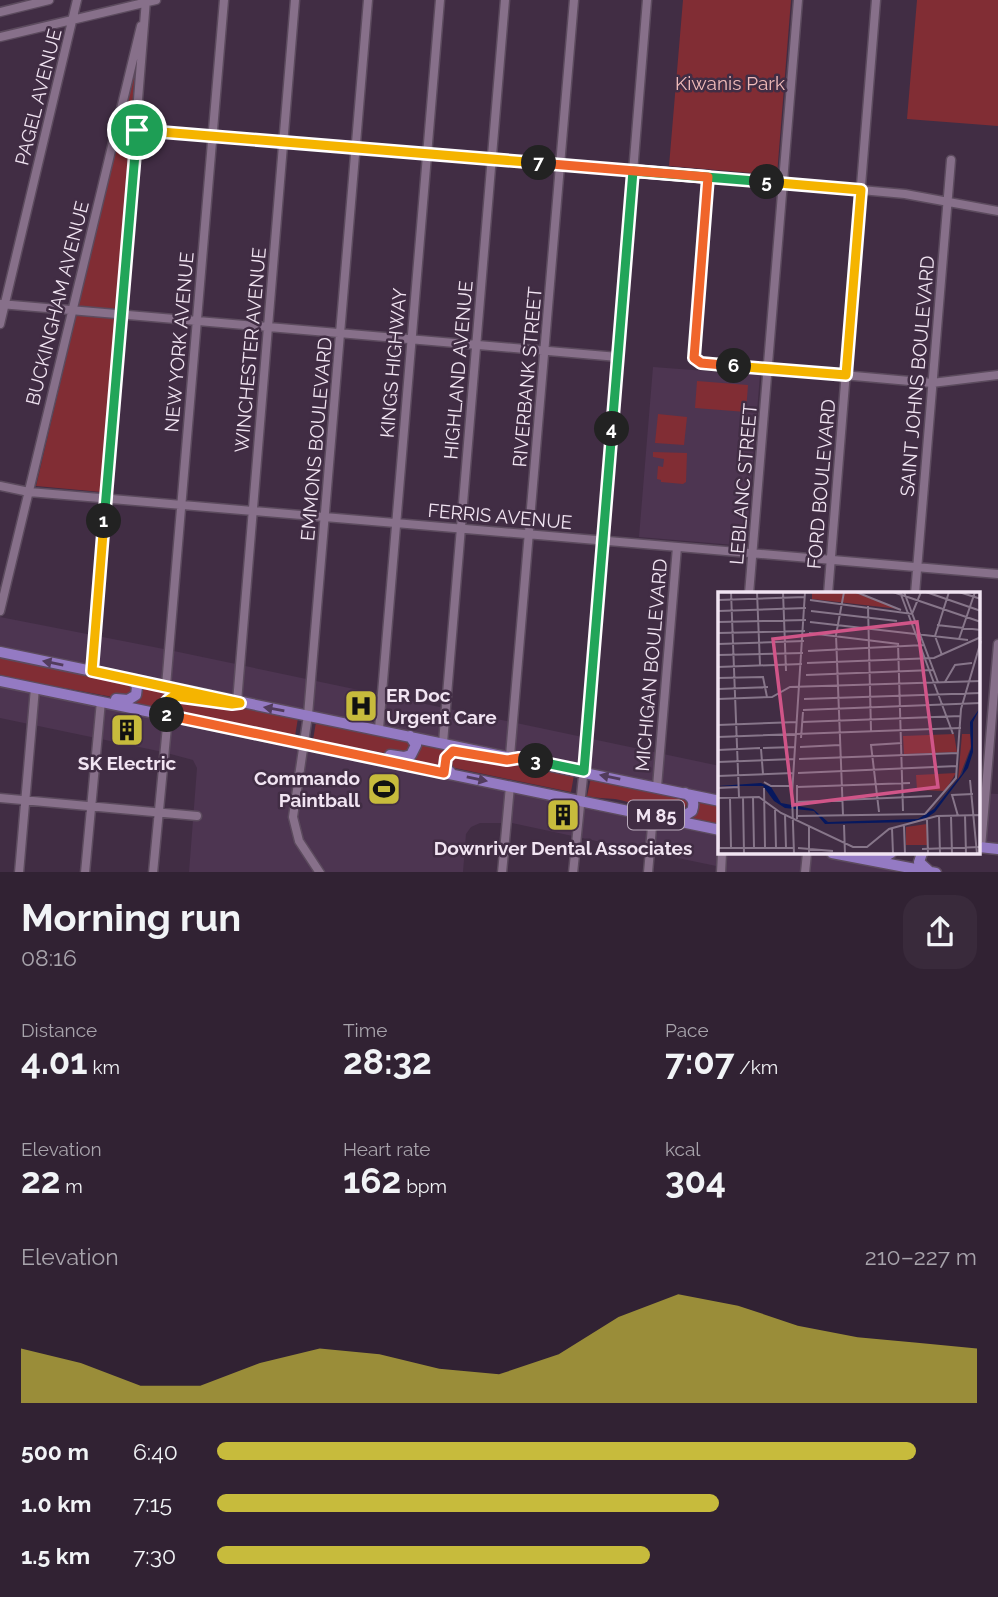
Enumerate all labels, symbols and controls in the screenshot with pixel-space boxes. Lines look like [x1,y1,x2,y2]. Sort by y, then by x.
street label: PAGEL AVENUE [10,26,66,168]
park label: Kiwanis Park [675,72,785,94]
pin [107,100,167,160]
icon: arrive [118,111,156,149]
pin: 7 [522,146,556,180]
text: 7 [533,151,544,173]
pin: 5 [750,164,784,200]
text: 5 [761,170,772,192]
street label: BUCKINGHAM AVENUE [21,199,93,407]
street label: WINCHESTER AVENUE [230,246,270,454]
street label: NEW YORK AVENUE [160,251,198,433]
street label: SAINT JOHNS BOULEVARD [896,255,938,497]
street label: HIGHLAND AVENUE [439,280,477,460]
street label: RIVERBANK STREET [508,286,546,468]
street label: KINGS HIGHWAY [375,287,411,439]
street label: EMMONS BOULEVARD [296,336,336,542]
pin: 6 [716,348,752,384]
text: 6 [728,354,739,376]
street label: FORD BOULEVARD [803,398,839,570]
street label: LEBLANC STREET [725,402,761,566]
pin: 4 [594,412,630,446]
text: 4 [606,417,617,439]
street label: FERRIS AVENUE [427,499,573,533]
pin: 1 [86,504,122,538]
text: 1 [99,509,108,531]
street label: MICHIGAN BOULEVARD [631,558,671,772]
inset map [718,592,981,855]
one-way arrow [42,657,64,668]
place label: ER Doc Urgent Care [386,684,497,728]
hospital icon: ER Doc Urgent Care [342,687,380,725]
pin: 2 [150,698,184,732]
text: 2 [161,703,172,725]
one-way arrow [263,703,285,714]
building icon: SK Electric [108,711,146,749]
pin: 3 [518,744,554,778]
text: 3 [530,749,541,771]
place label: SK Electric [78,752,176,774]
place label: Commando Paintball [254,767,361,811]
sports icon: Commando Paintball [365,770,403,808]
one-way arrow [599,771,621,782]
one-way arrow [466,774,488,785]
building icon: Downriver Dental Associates [544,796,582,834]
road number: M 85 [628,800,684,830]
place label: Downriver Dental Associates [434,837,692,859]
text: Morning run [21,895,241,940]
button: share [903,895,977,969]
text: 08:16 [21,944,77,971]
text: Distance [21,1019,97,1041]
text: Time [343,1019,387,1041]
text: Pace [665,1019,709,1041]
text: 4.01 [21,1041,88,1082]
text: 28:32 [343,1041,432,1082]
text: 7:07 [665,1041,734,1082]
text: km [88,1056,120,1078]
text: /km [734,1056,778,1078]
text: Elevation [21,1138,102,1160]
text: Heart rate [343,1138,431,1160]
text: kcal [665,1138,701,1160]
text: 22 [21,1160,60,1201]
text: 162 [343,1160,401,1201]
text: 304 [665,1160,726,1201]
text: m [60,1175,83,1197]
text: bpm [401,1175,447,1197]
text: Elevation [21,1243,119,1270]
text: 210–227 m [865,1243,977,1270]
text: 500 m [21,1438,89,1465]
text: 6:40 [133,1438,178,1465]
text: 1.0 km [21,1490,91,1517]
text: 7:15 [133,1490,172,1517]
text: 1.5 km [21,1542,90,1569]
text: 7:30 [133,1542,176,1569]

